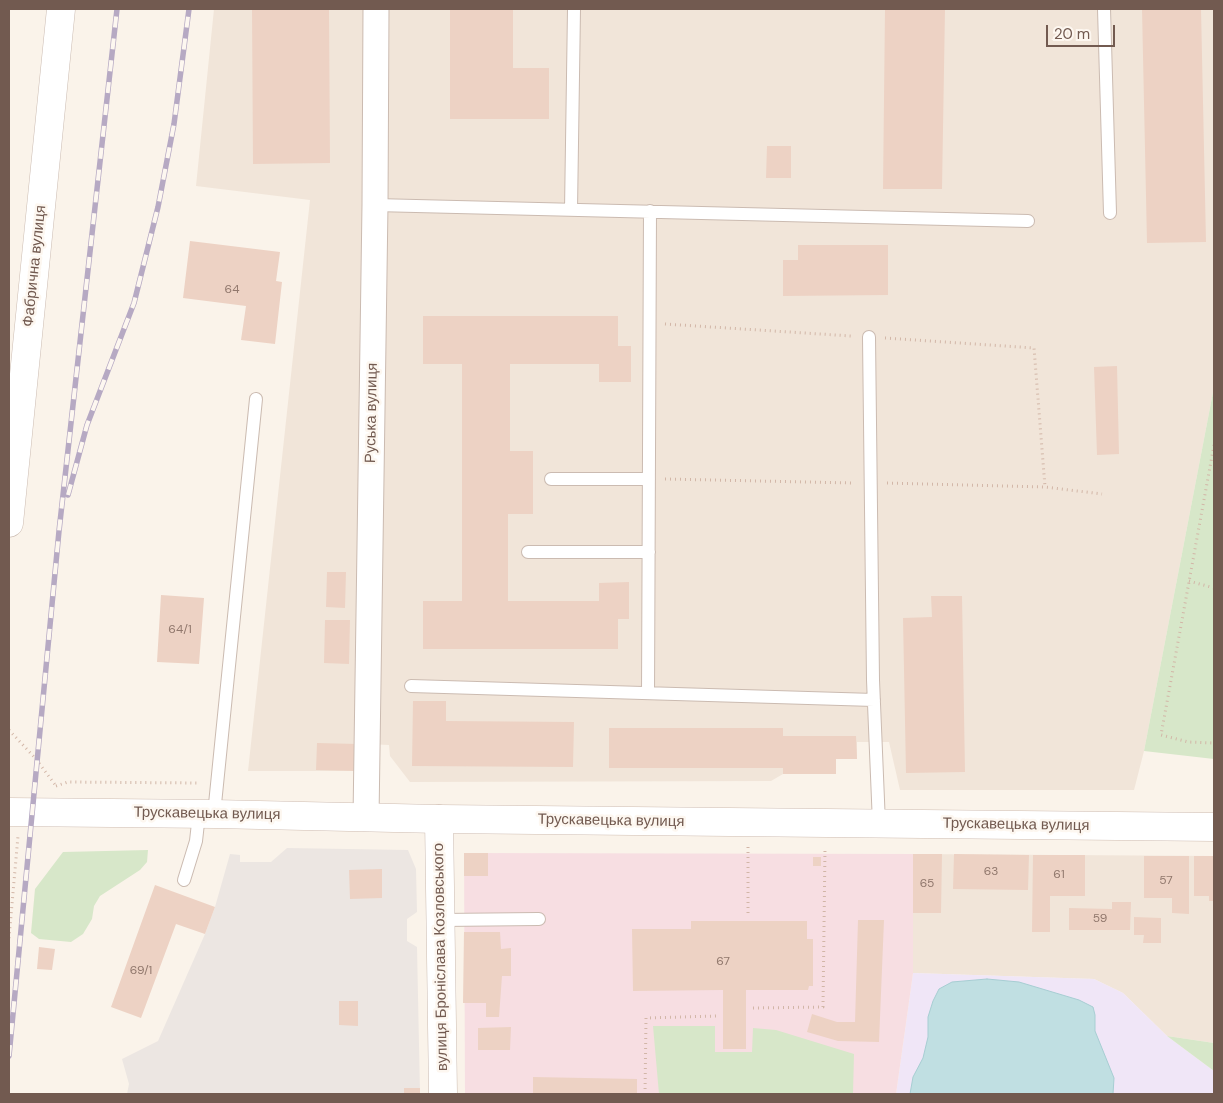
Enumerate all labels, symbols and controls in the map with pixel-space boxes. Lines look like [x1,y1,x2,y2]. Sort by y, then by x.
scale bar [1048,15,1117,47]
text: 20 m [1054,24,1090,44]
street label: Фабрична вулиця [20,204,50,328]
house number: 64 [225,283,239,297]
street label: Руська вулиця [362,363,382,463]
house number: 64/1 [168,623,192,637]
street label: Трускавецька вулиця [133,804,281,824]
street label: Трускавецька вулиця [537,811,685,831]
street label: Трускавецька вулиця [942,815,1090,835]
street label: вулиця Броніслава Козловського [430,843,452,1071]
house number: 63 [984,865,998,879]
house number: 61 [1053,868,1065,882]
house number: 57 [1159,874,1173,888]
house number: 65 [920,877,934,891]
house number: 59 [1093,912,1107,926]
house number: 67 [716,955,730,969]
house number: 69/1 [130,964,152,978]

